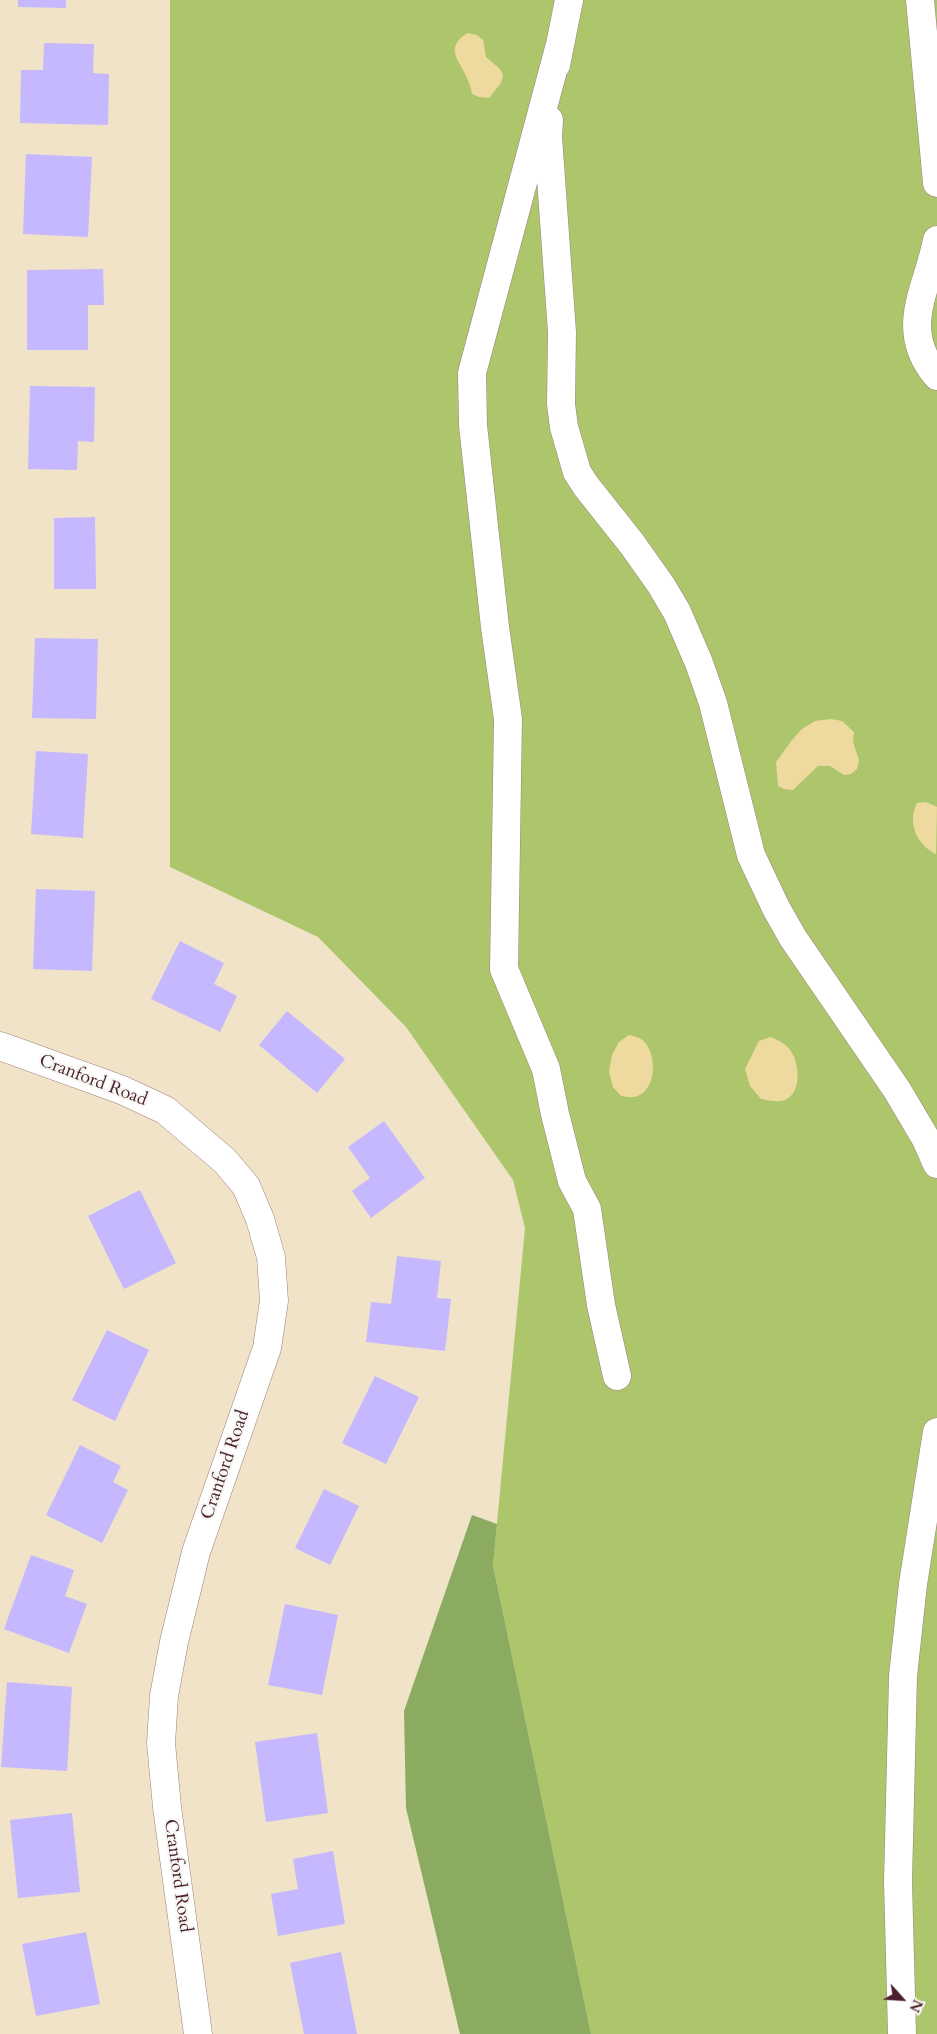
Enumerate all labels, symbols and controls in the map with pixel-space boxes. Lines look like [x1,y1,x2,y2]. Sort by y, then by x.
street label: Cranford Road [36,1050,150,1112]
street label: Cranford Road [197,1408,255,1522]
street label: Cranford Road [158,1818,196,1934]
north arrow [877,1974,927,2024]
text: N [905,1996,927,2015]

